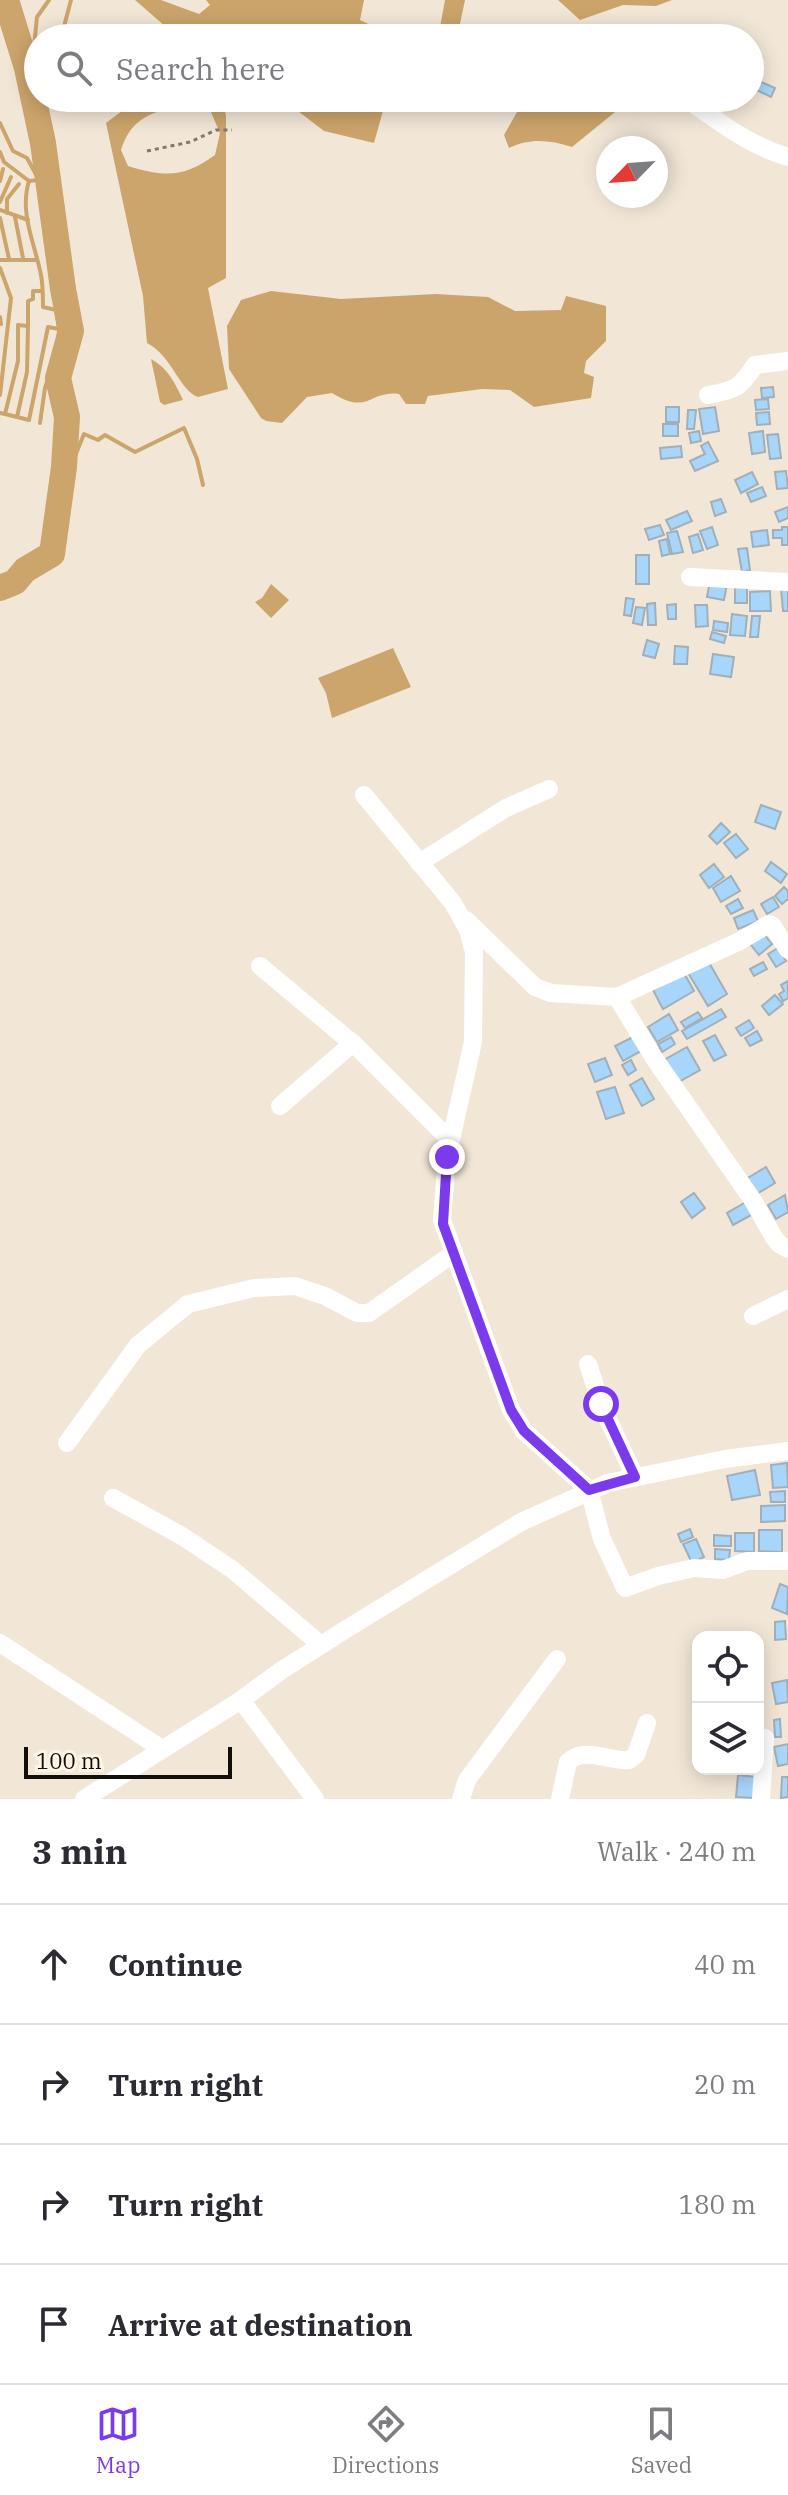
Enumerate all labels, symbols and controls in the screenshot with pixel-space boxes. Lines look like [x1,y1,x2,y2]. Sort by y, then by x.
search box [24,24,764,112]
icon: search [52,46,96,90]
text: Search here [116,49,285,88]
north arrow [596,136,668,208]
route end [429,1139,465,1175]
route start [583,1386,619,1422]
map controls [692,1631,764,1775]
button: locate [692,1631,764,1703]
button: layers [692,1703,764,1775]
scale bar [24,1743,232,1779]
text: 100 m [36,1746,102,1775]
text: 3 min [32,1829,127,1873]
text: Walk · 240 m [597,1834,756,1868]
icon: ahead [32,1942,76,1986]
text: Continue [108,1945,243,1984]
text: 40 m [694,1947,756,1981]
icon: right [32,2062,76,2106]
text: Turn right [108,2065,263,2104]
text: 20 m [694,2067,756,2101]
icon: right [32,2182,76,2226]
text: Turn right [108,2185,263,2224]
text: 180 m [678,2187,756,2221]
icon: arrive [32,2302,76,2346]
text: Arrive at destination [108,2305,413,2344]
tab: Map [96,2402,140,2479]
tab: Directions [332,2402,439,2479]
tab: Saved [631,2402,692,2479]

